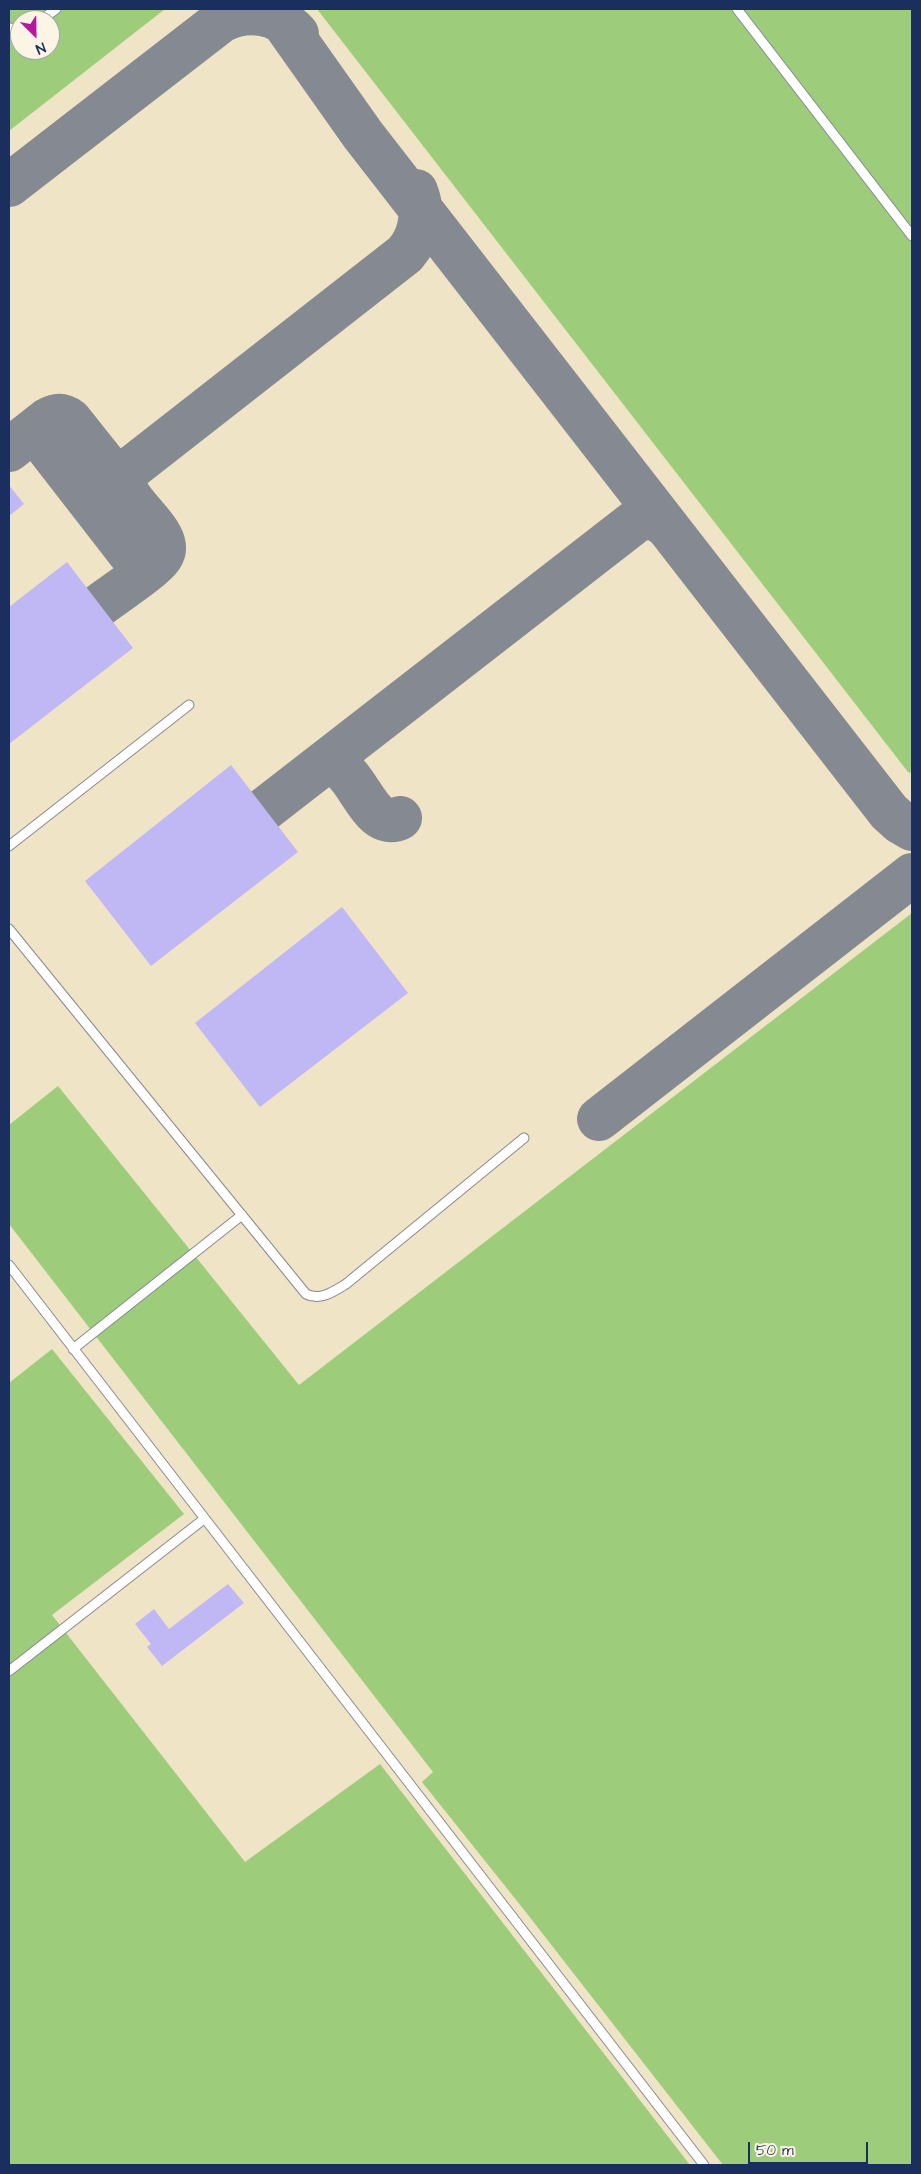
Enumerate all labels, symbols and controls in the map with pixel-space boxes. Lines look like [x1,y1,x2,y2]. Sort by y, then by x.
north arrow [10,10,60,60]
text: N [33,37,48,59]
scale bar [751,2132,871,2164]
text: 50 m [756,2140,794,2161]

